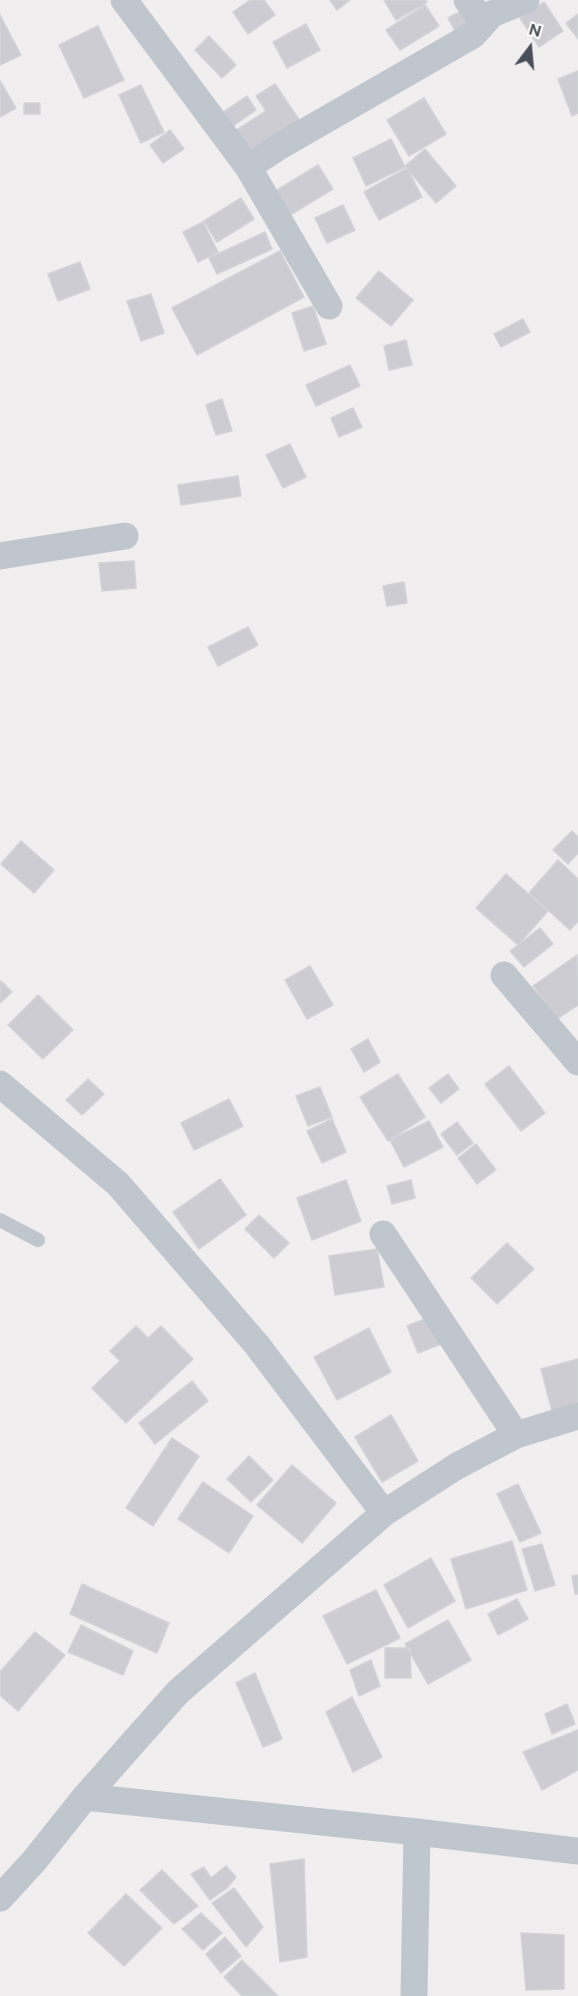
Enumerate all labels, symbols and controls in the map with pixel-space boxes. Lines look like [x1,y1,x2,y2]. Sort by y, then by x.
north arrow [500,18,560,78]
text: N [527,19,544,42]

